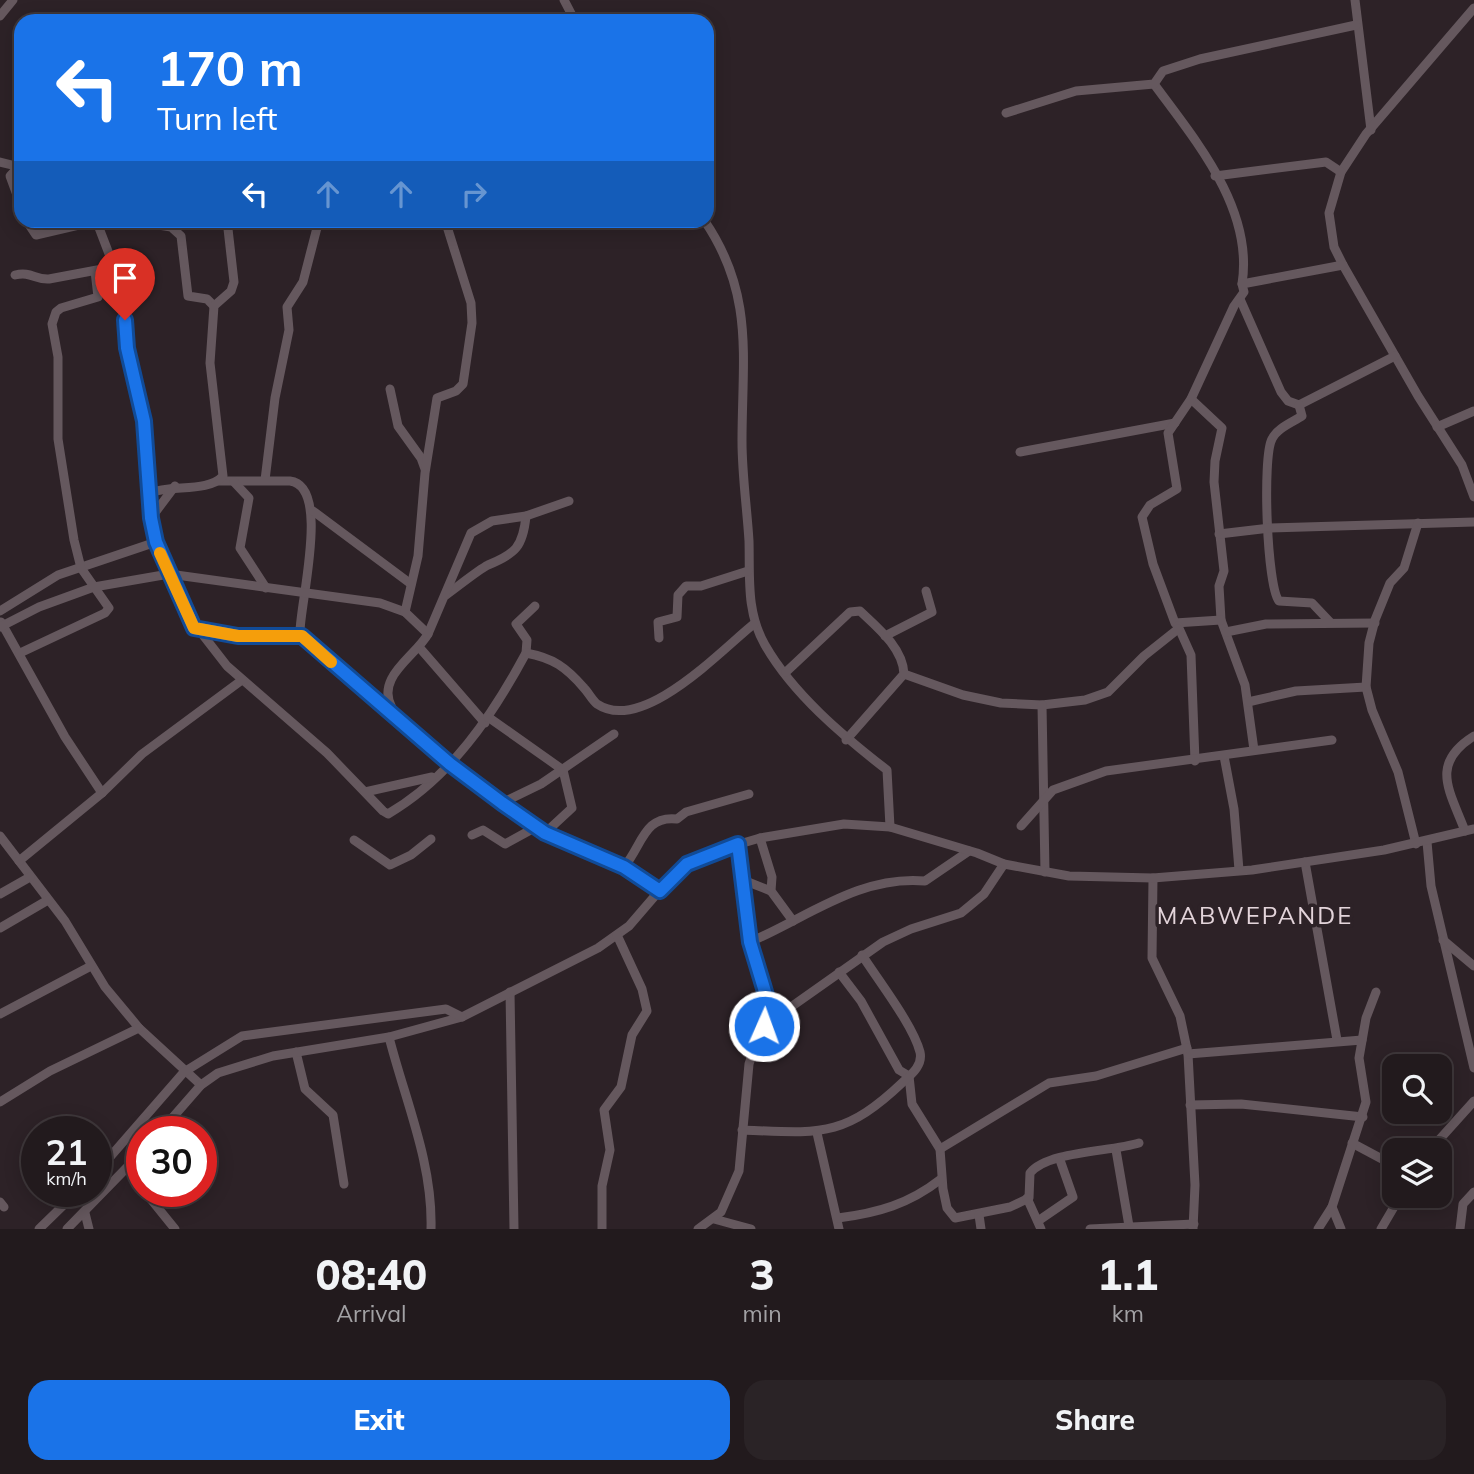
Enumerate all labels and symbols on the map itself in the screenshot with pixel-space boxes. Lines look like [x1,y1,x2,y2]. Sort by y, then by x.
pin [95,248,155,320]
district label: MABWEPANDE [1157,900,1353,930]
position arrow [727,989,801,1063]
speed limit sign: 30 [126,1116,217,1207]

